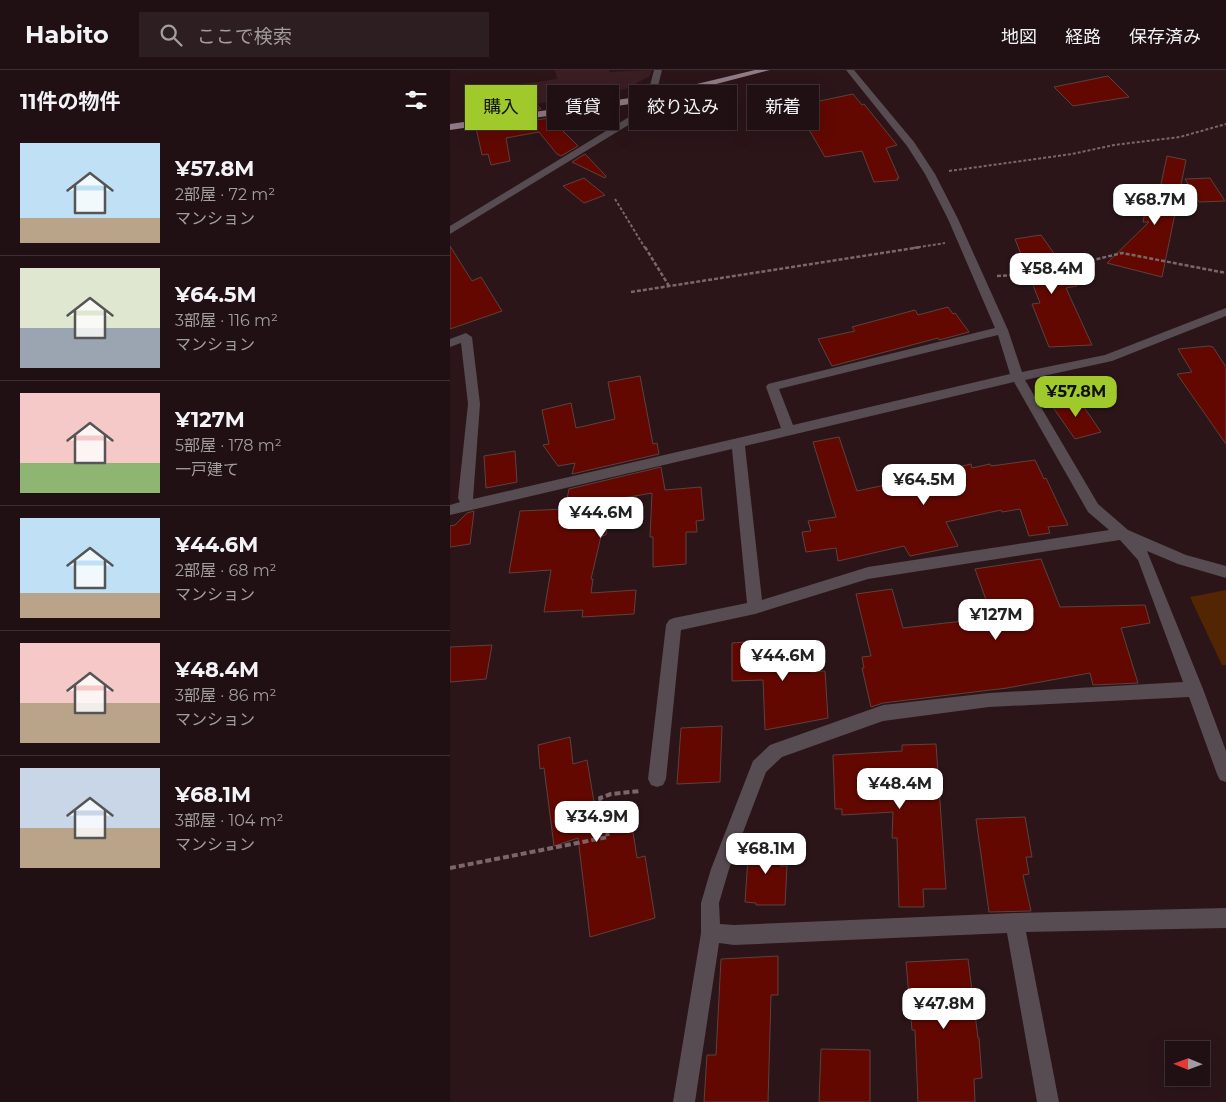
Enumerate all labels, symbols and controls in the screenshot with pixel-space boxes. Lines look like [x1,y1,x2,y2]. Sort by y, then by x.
search box [139,12,489,57]
text: Habito [25,20,109,49]
icon: search [157,21,185,49]
text: ここで検索 [197,25,292,48]
text: 地図 [1001,26,1037,48]
text: 経路 [1065,26,1101,48]
text: 保存済み [1129,26,1201,48]
chip: 購入 [465,85,537,130]
chip: 賃貸 [547,85,619,130]
chip: 絞り込み [629,85,737,130]
chip: 新着 [747,85,819,130]
icon: filters [402,86,430,114]
text: 11件の物件 [20,89,120,114]
text: ¥57.8M [175,156,254,181]
icon: home [60,163,120,223]
pin: ¥68.7M [1114,184,1196,226]
text: 2部屋 · 72 m² [175,185,275,204]
text: ¥68.7M [1124,190,1186,209]
text: マンション [175,209,255,228]
pin: ¥58.4M [1011,252,1093,295]
text: ¥58.4M [1021,259,1083,278]
text: ¥64.5M [175,282,257,307]
icon: home [60,288,120,348]
text: 3部屋 · 116 m² [175,311,278,330]
text: マンション [175,335,255,354]
pin: ¥57.8M [1035,376,1117,418]
text: ¥57.8M [1046,382,1106,401]
text: ¥127M [175,407,245,432]
icon: home [60,413,120,473]
text: 5部屋 · 178 m² [175,436,282,455]
text: 一戸建て [175,460,239,479]
pin: ¥64.5M [883,464,965,506]
text: ¥64.5M [893,470,955,489]
pin: ¥44.6M [560,496,642,539]
text: ¥44.6M [569,503,633,522]
text: ¥44.6M [175,532,258,557]
icon: home [60,538,120,598]
text: 2部屋 · 68 m² [175,561,277,580]
text: マンション [175,585,255,604]
pin: ¥127M [961,598,1031,641]
text: ¥127M [969,605,1023,624]
pin: ¥44.6M [742,640,824,682]
text: ¥44.6M [751,646,815,665]
text: ¥48.4M [175,657,259,682]
icon: home [60,663,120,723]
text: 3部屋 · 86 m² [175,686,276,705]
text: マンション [175,710,255,729]
pin: ¥48.4M [859,768,941,810]
text: ¥48.4M [868,774,932,793]
text: ¥68.1M [175,782,251,807]
icon: home [60,788,120,848]
pin: ¥34.9M [556,800,638,843]
text: ¥34.9M [566,807,628,826]
text: 3部屋 · 104 m² [175,811,283,830]
pin: ¥68.1M [725,832,807,875]
text: マンション [175,835,255,854]
text: ¥68.1M [737,839,795,858]
pin: ¥47.8M [903,988,985,1030]
text: ¥47.8M [913,994,975,1013]
north arrow [1165,1041,1210,1086]
map controls [1165,1041,1210,1086]

